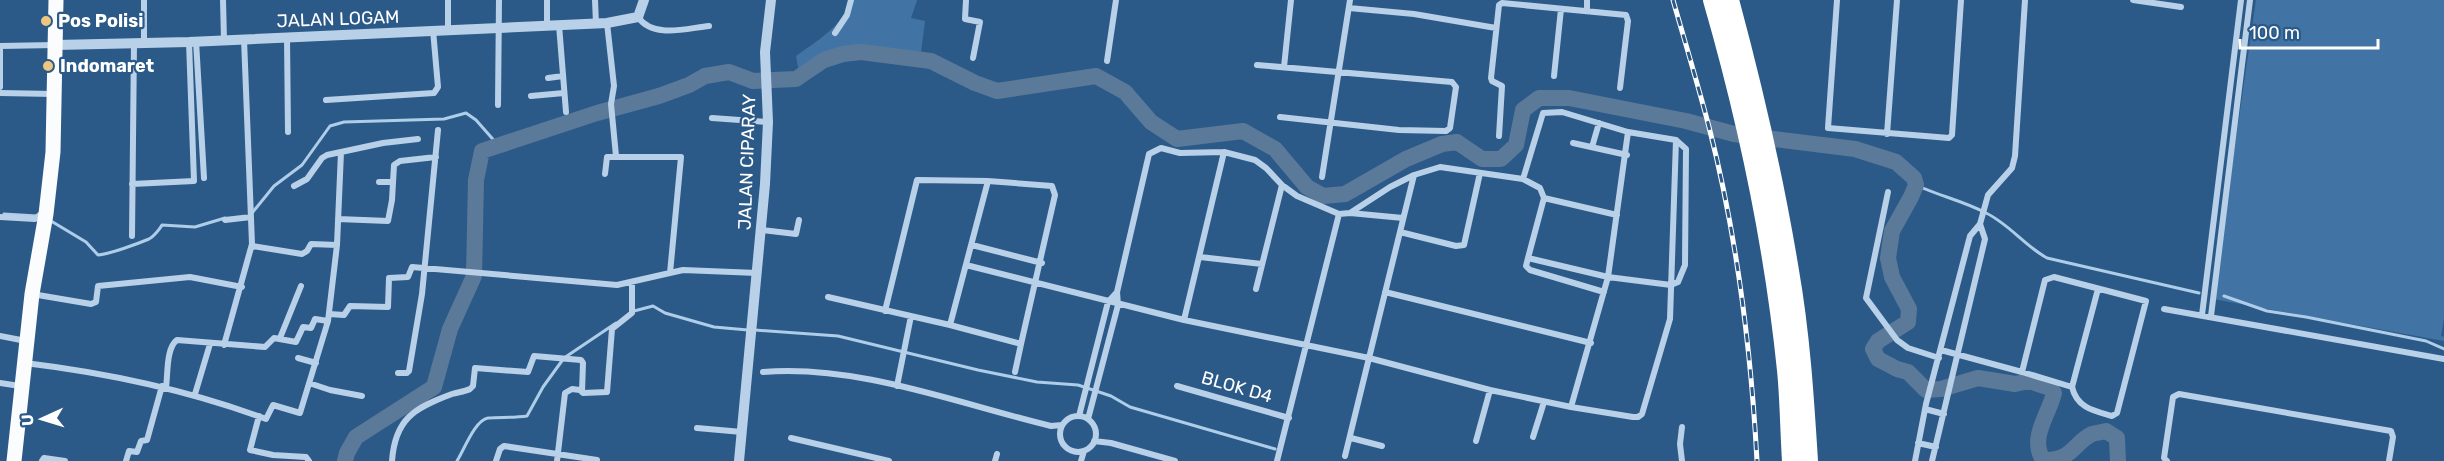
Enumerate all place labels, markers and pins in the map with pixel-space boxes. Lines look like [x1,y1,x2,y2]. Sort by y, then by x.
place label: Pos Polisi [58,10,143,32]
marker: Pos Polisi [39,14,53,28]
place label: Indomaret [60,55,154,77]
marker: Indomaret [41,59,55,73]

